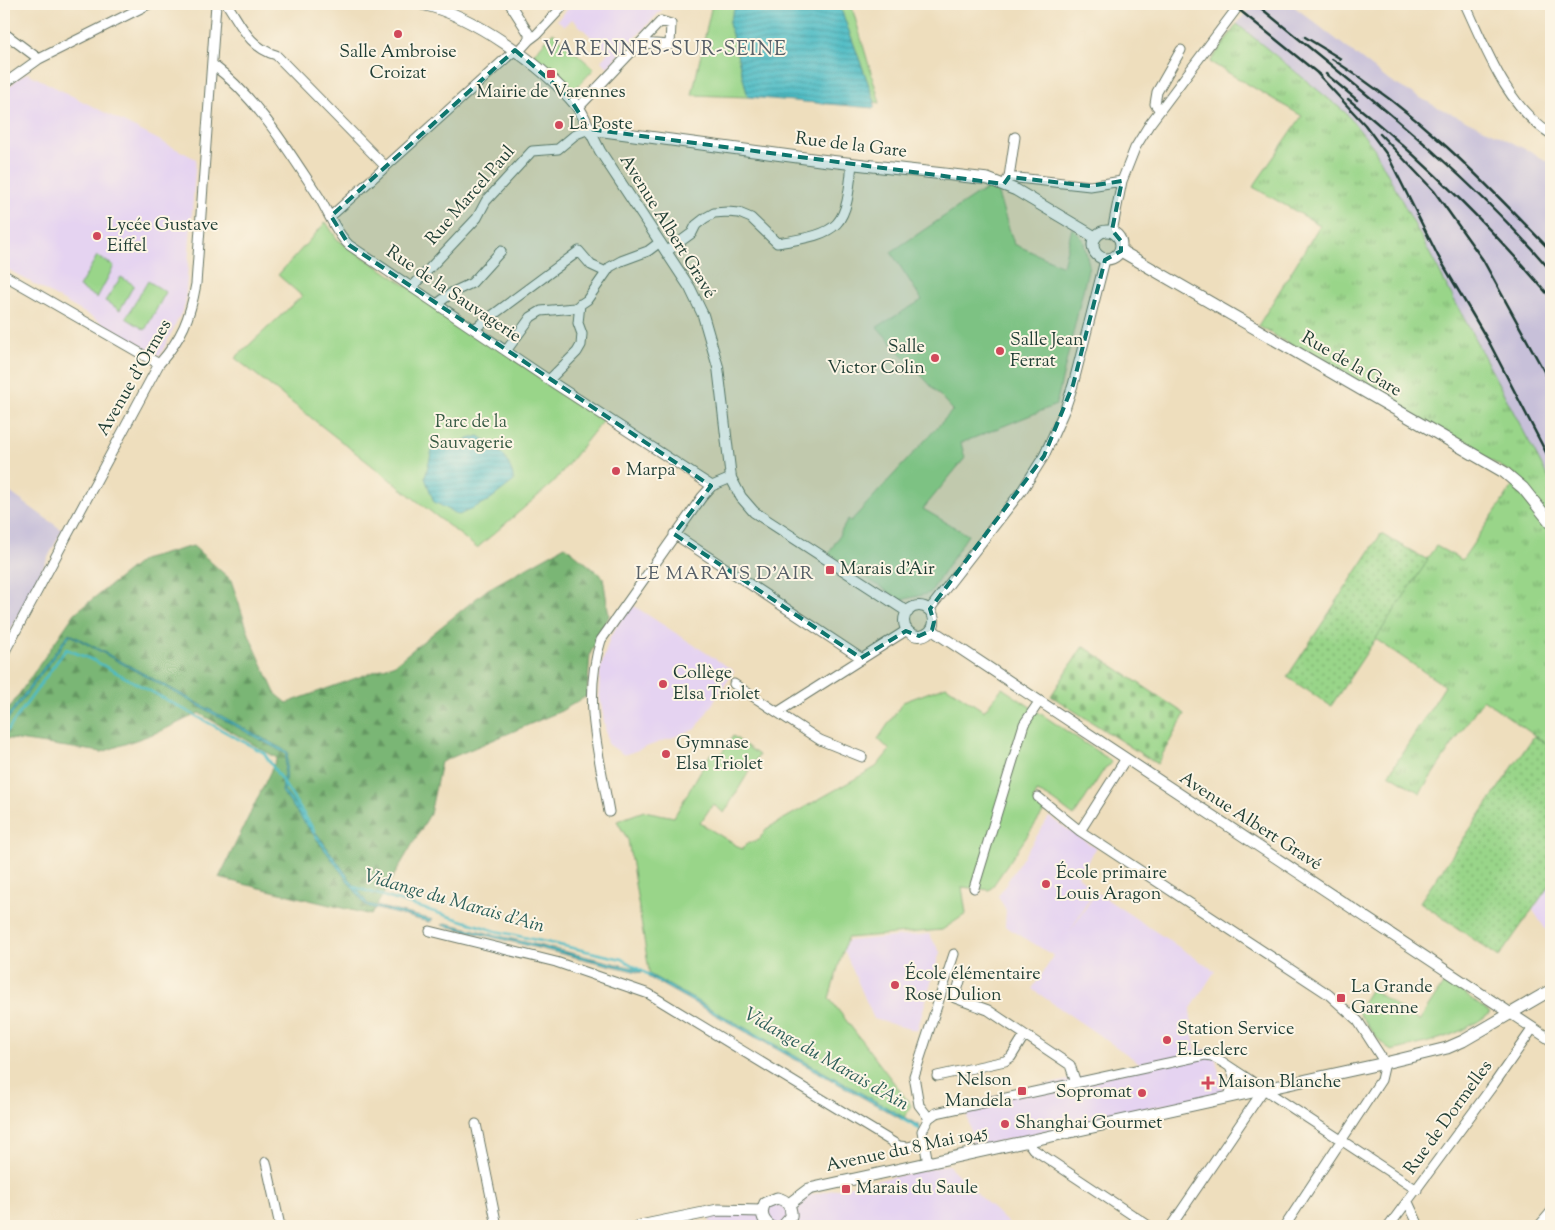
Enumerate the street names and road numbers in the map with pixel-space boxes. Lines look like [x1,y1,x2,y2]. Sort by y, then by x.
street label: Rue de la Gare [794,126,908,166]
street label: Rue Marcel Paul [420,140,522,252]
street label: Avenue Albert Gravé [612,150,722,304]
street label: Rue de la Sauvagerie [380,240,526,350]
street label: Avenue d'Ormes [91,315,179,441]
street label: Rue de la Gare [1296,326,1406,404]
street label: Avenue Albert Gravé [1174,766,1326,878]
street label: Rue de Dormelles [1398,1055,1500,1181]
street label: Avenue du 8 Mai 1945 [824,1120,990,1180]

